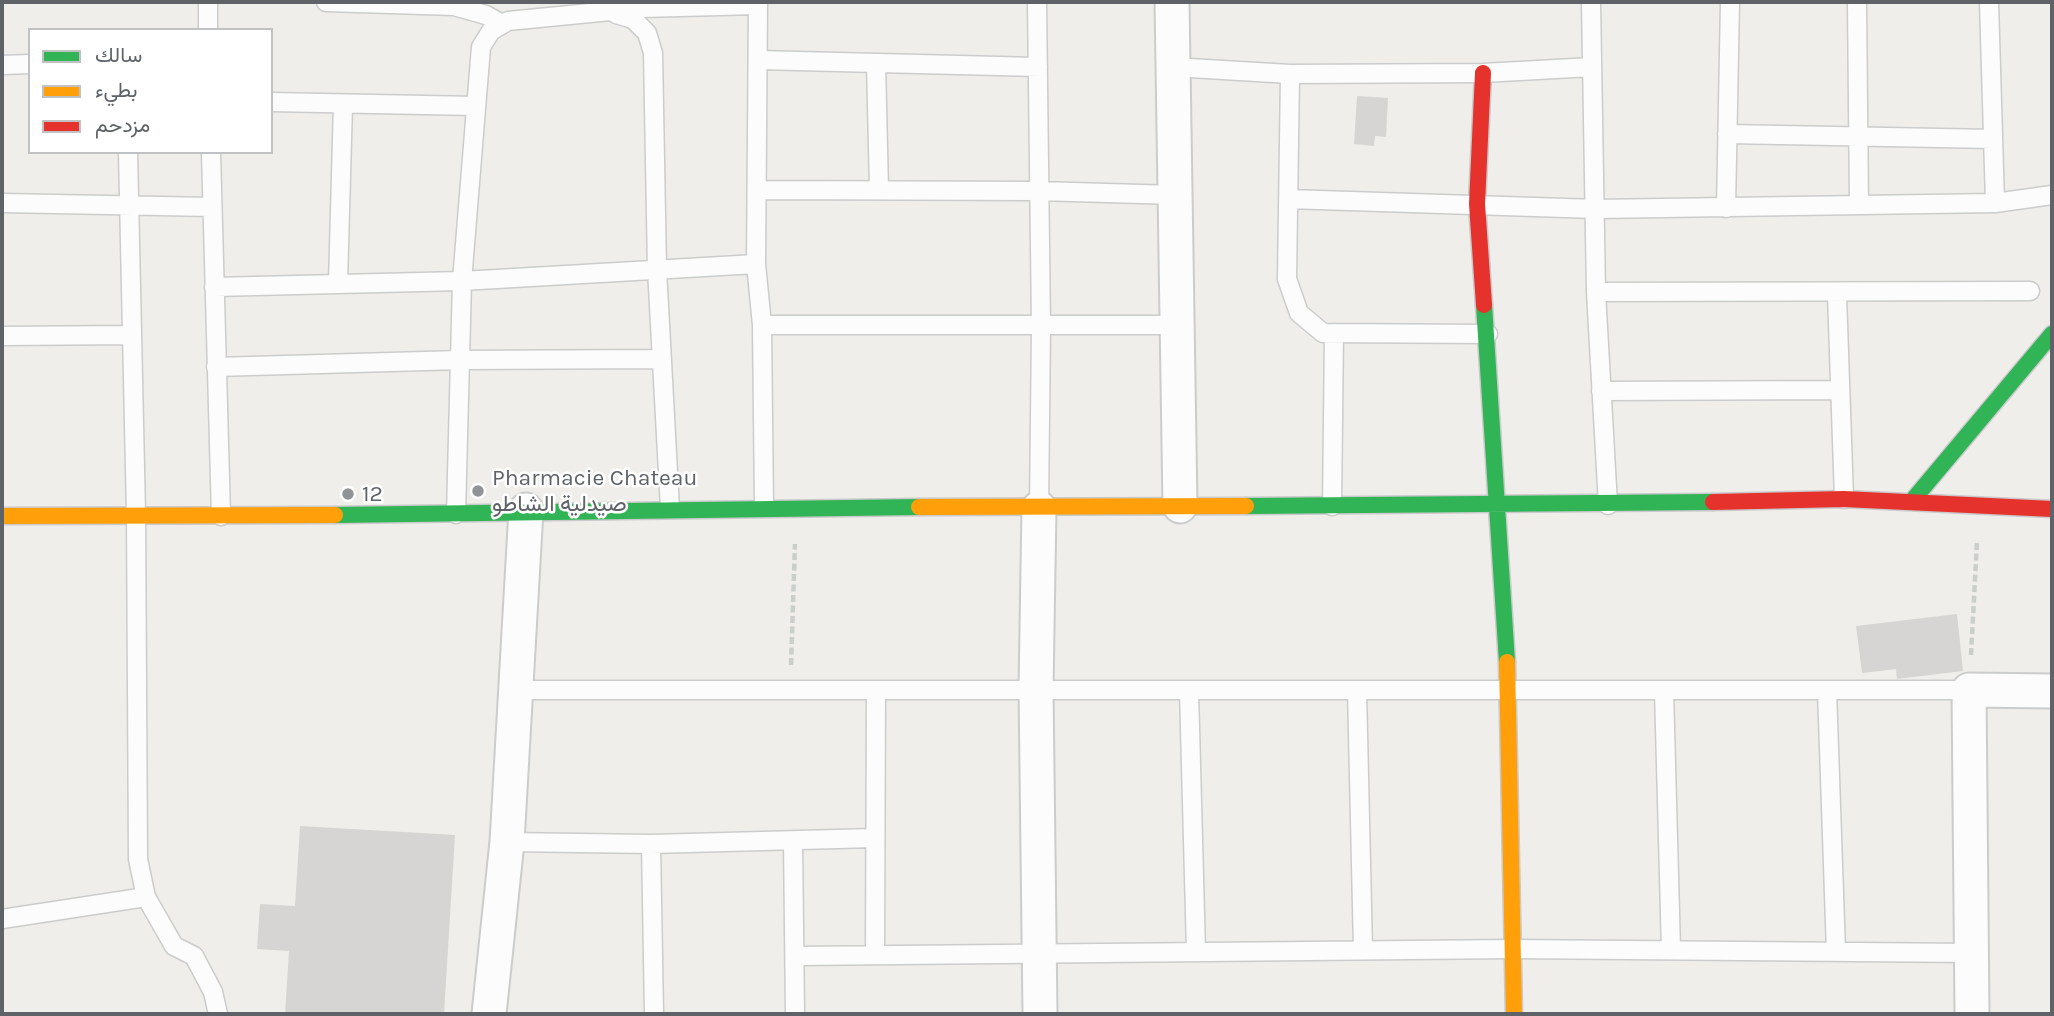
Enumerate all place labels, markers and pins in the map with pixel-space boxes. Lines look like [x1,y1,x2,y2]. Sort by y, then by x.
place label: Pharmacie Chateau صيدلية الشاطو [492,464,697,518]
place label: 12 [362,480,383,508]
marker: Pharmacie Chateau صيدلية الشاطو [470,483,486,499]
marker: 12 [340,486,356,502]

